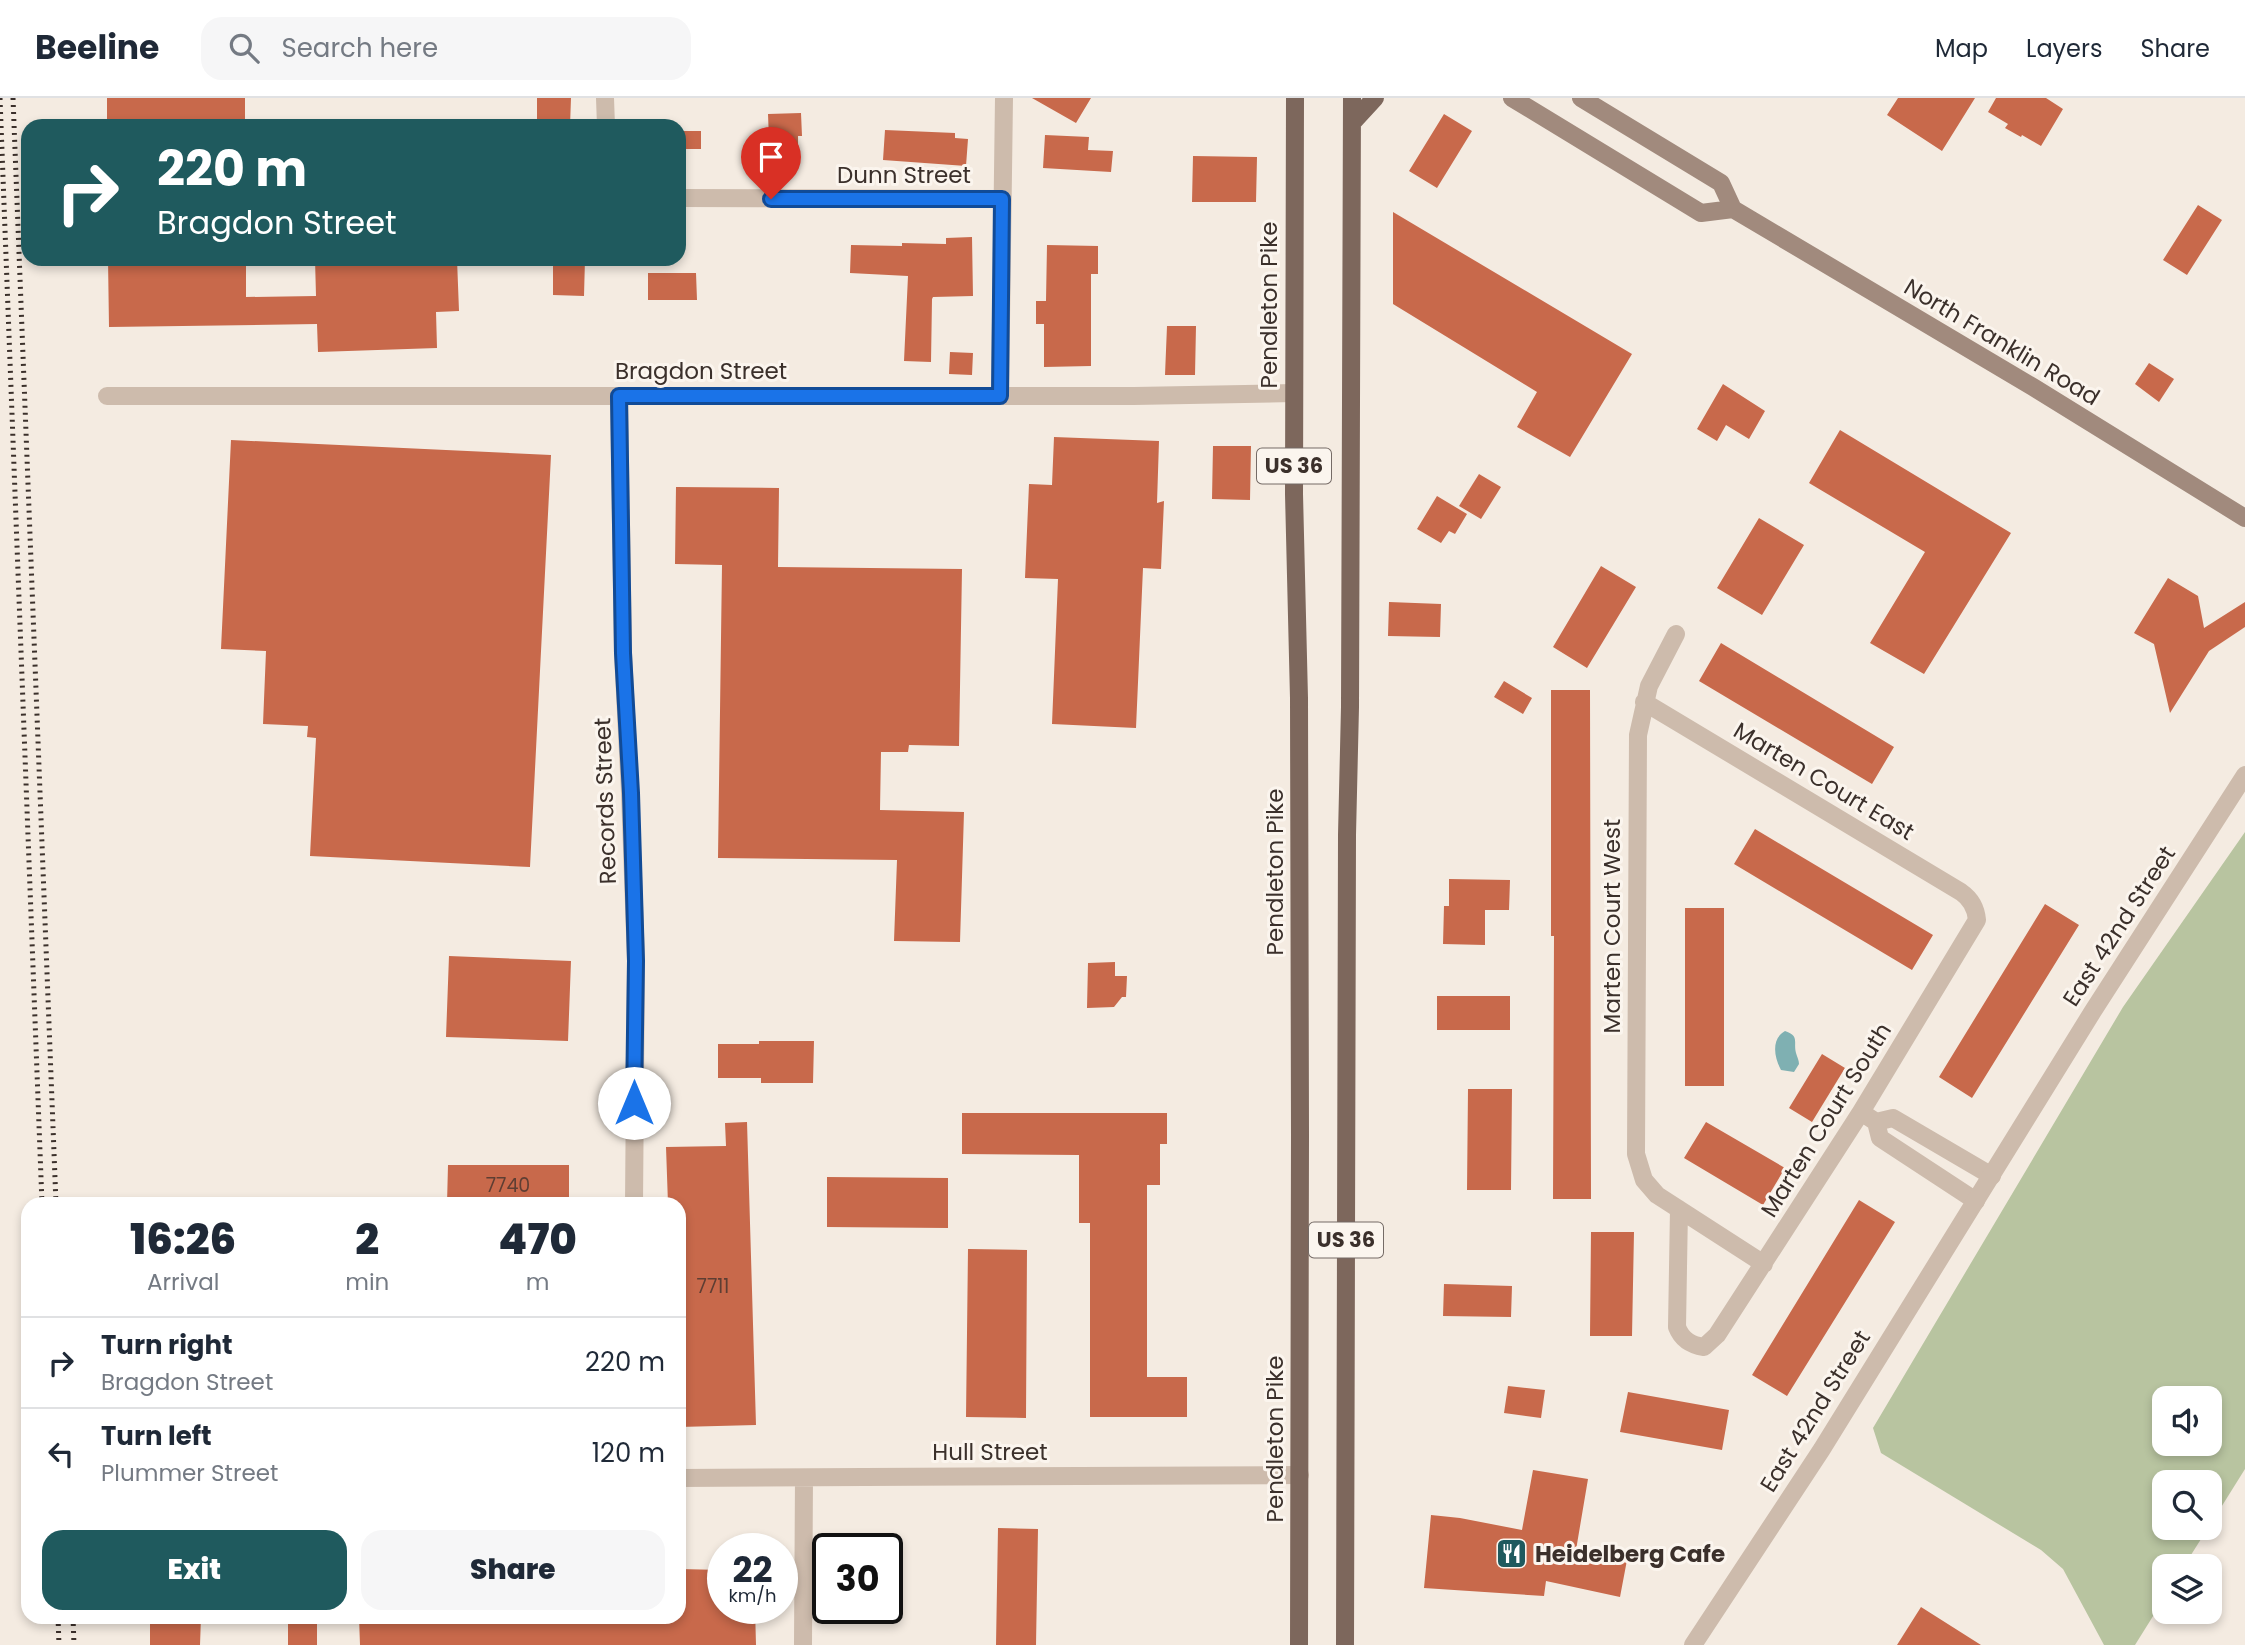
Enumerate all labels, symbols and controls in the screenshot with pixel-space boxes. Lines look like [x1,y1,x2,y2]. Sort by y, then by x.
search box [201,17,691,80]
text: Beeline [35,24,159,71]
icon: search [225,29,263,67]
text: Search here [281,30,438,66]
text: Map [1935,32,1988,65]
text: Layers [2026,32,2102,65]
text: Share [2140,32,2210,65]
pin [741,127,801,199]
text: 220 m [157,135,307,203]
icon: arrive [752,138,790,176]
icon: right [42,147,133,238]
street label: Dunn Street [837,159,971,191]
text: Bragdon Street [157,200,397,245]
street label: Pendleton Pike [1253,222,1285,388]
street label: North Franklin Road [1898,271,2106,413]
street label: Bragdon Street [615,355,787,387]
road number: US 36 [1257,448,1331,484]
street label: Marten Court East [1728,714,1920,848]
street label: Records Street [586,717,624,885]
street label: Pendleton Pike [1259,789,1291,955]
street label: Marten Court West [1596,819,1628,1033]
street label: East 42nd Street [2055,840,2183,1012]
street label: Marten Court South [1753,1017,1899,1223]
position arrow [597,1066,671,1140]
house number: 7740 [486,1172,530,1199]
text: 16:26 [130,1210,236,1269]
text: 2 [355,1210,379,1269]
text: 470 [498,1210,577,1269]
road number: US 36 [1309,1222,1383,1258]
text: Arrival [147,1266,219,1298]
text: min [345,1266,389,1298]
text: m [526,1266,550,1298]
house number: 7711 [697,1273,729,1300]
street label: East 42nd Street [1752,1324,1878,1498]
text: Turn right [101,1327,233,1363]
icon: right [42,1344,80,1382]
text: 220 m [585,1344,665,1380]
street label: Pendleton Pike [1259,1356,1291,1522]
text: Bragdon Street [101,1366,273,1398]
map controls [2152,1386,2222,1624]
button: sound [2152,1386,2222,1456]
text: Turn left [101,1418,212,1454]
icon: left [42,1435,80,1473]
text: 120 m [592,1435,665,1471]
street label: Hull Street [932,1436,1048,1468]
text: Plummer Street [101,1457,278,1489]
button: search [2152,1470,2222,1540]
button: Exit [42,1530,347,1610]
button: Share [361,1530,665,1610]
speed limit sign: 30 [812,1533,903,1624]
restaurant icon: Heidelberg Cafe [1495,1537,1529,1571]
place label: Heidelberg Cafe [1535,1538,1725,1570]
text: 22 [733,1545,772,1594]
button: layers [2152,1554,2222,1624]
text: km/h [729,1583,776,1608]

